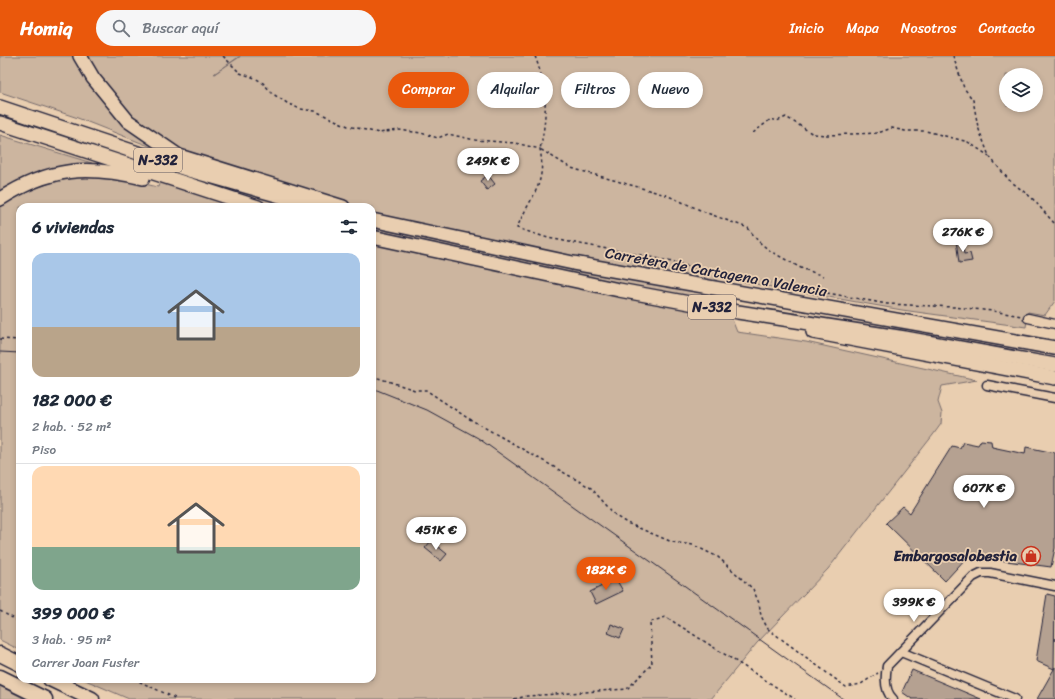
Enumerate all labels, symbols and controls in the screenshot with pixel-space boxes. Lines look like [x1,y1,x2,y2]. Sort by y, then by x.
search box [96,10,376,46]
text: Homiq [20,12,72,45]
text: Buscar aquí [142,15,219,41]
text: Inicio [789,16,824,41]
text: Mapa [846,16,879,41]
text: Nosotros [901,16,956,41]
text: Contacto [978,16,1035,41]
icon: search [110,17,132,39]
map controls [999,68,1043,112]
button: layers [999,68,1043,112]
chip: Comprar [388,72,469,108]
chip: Alquilar [477,72,553,108]
chip: Filtros [561,72,630,108]
chip: Nuevo [638,72,703,108]
road number: N-332 [134,148,182,172]
pin: 249K € [455,148,521,182]
text: 249K € [466,149,510,172]
text: 6 viviendas [32,212,114,242]
icon: filters [338,216,360,238]
pin: 276K € [930,219,996,253]
text: 276K € [942,220,984,243]
street label: Carretera de Cartagena a Valencia [603,240,829,304]
icon: home [160,279,232,351]
road number: N-332 [688,295,736,319]
text: 182 000 € [32,385,112,415]
text: 2 hab. · 52 m² [32,415,111,438]
text: Piso [32,438,56,461]
pin: 607K € [951,475,1017,509]
text: 607K € [963,476,1005,499]
icon: home [160,492,232,564]
pin: 451K € [403,517,469,551]
text: 451K € [415,518,457,541]
place label: Embargosalobestia [893,543,1017,569]
shop icon: Embargosalobestia [1020,545,1042,567]
pin: 182K € [573,557,639,591]
text: 182K € [586,558,626,581]
pin: 399K € [881,589,947,623]
text: 399K € [892,590,936,613]
text: 399 000 € [32,598,115,628]
text: 3 hab. · 95 m² [32,628,111,651]
text: Carrer Joan Fuster [32,651,139,674]

